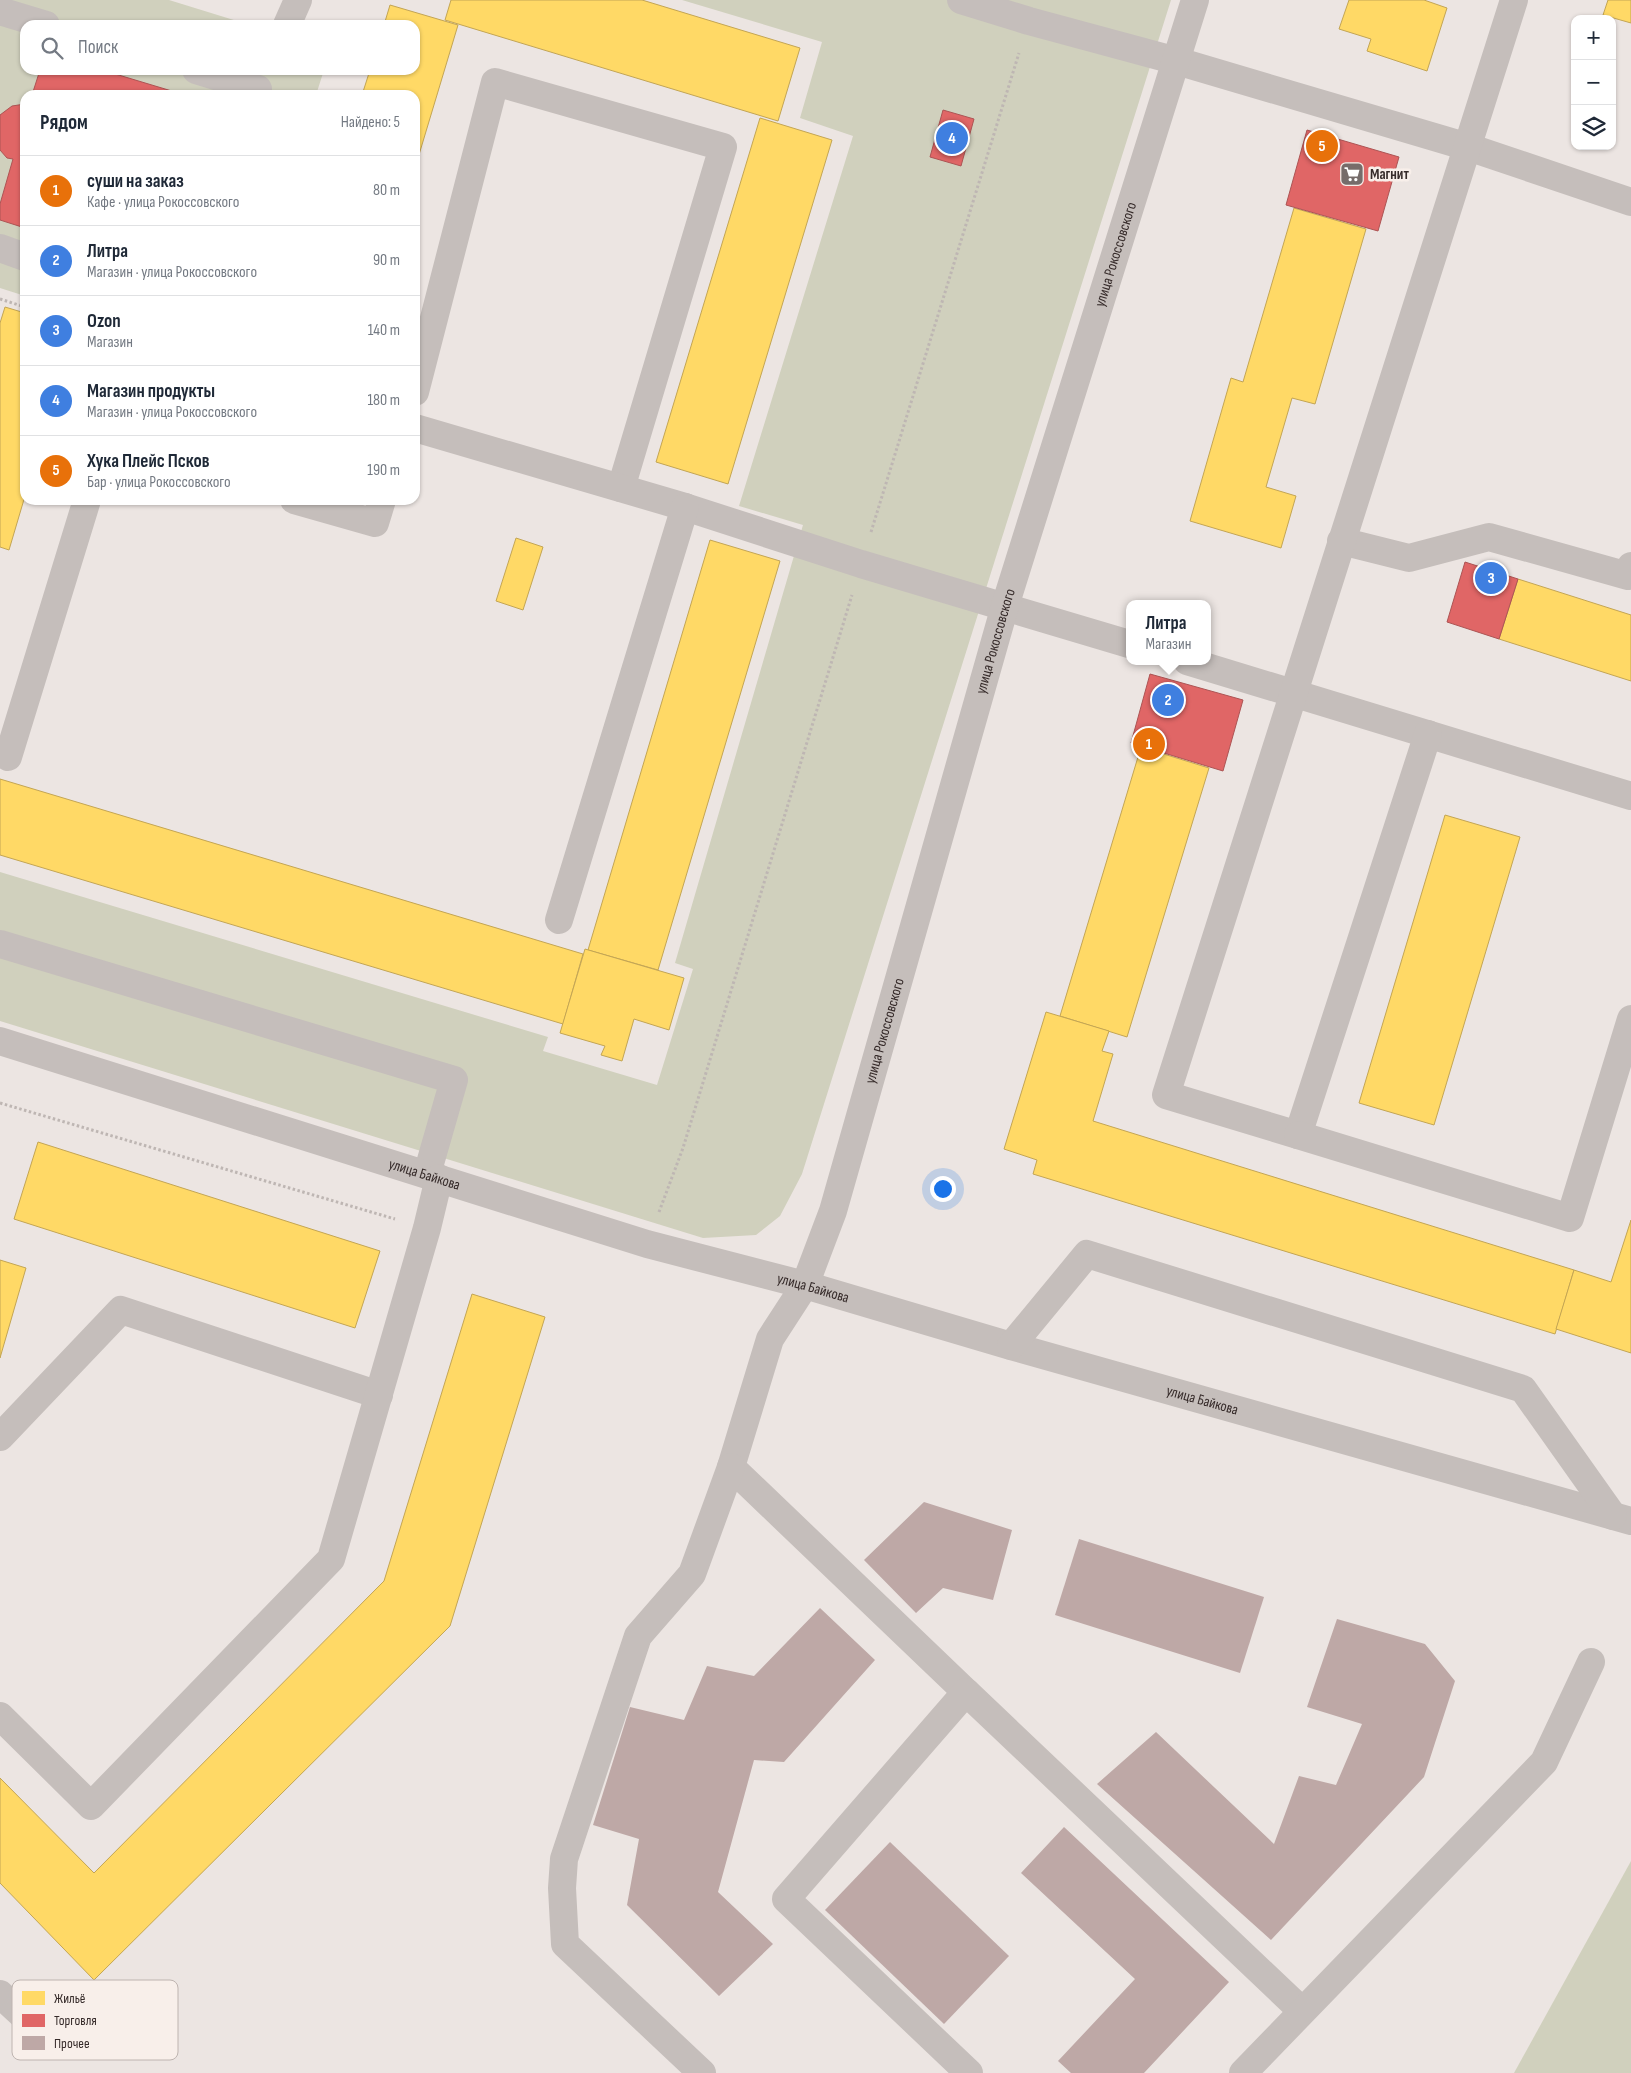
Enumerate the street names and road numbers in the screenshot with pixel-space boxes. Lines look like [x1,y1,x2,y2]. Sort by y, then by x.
street label: улица Рокоссовского [1090,200,1141,309]
street label: улица Рокоссовского [971,586,1020,696]
street label: улица Рокоссовского [861,976,909,1086]
street label: улица Байкова [386,1155,463,1195]
street label: улица Байкова [775,1269,852,1308]
street label: улица Байкова [1164,1381,1241,1420]

